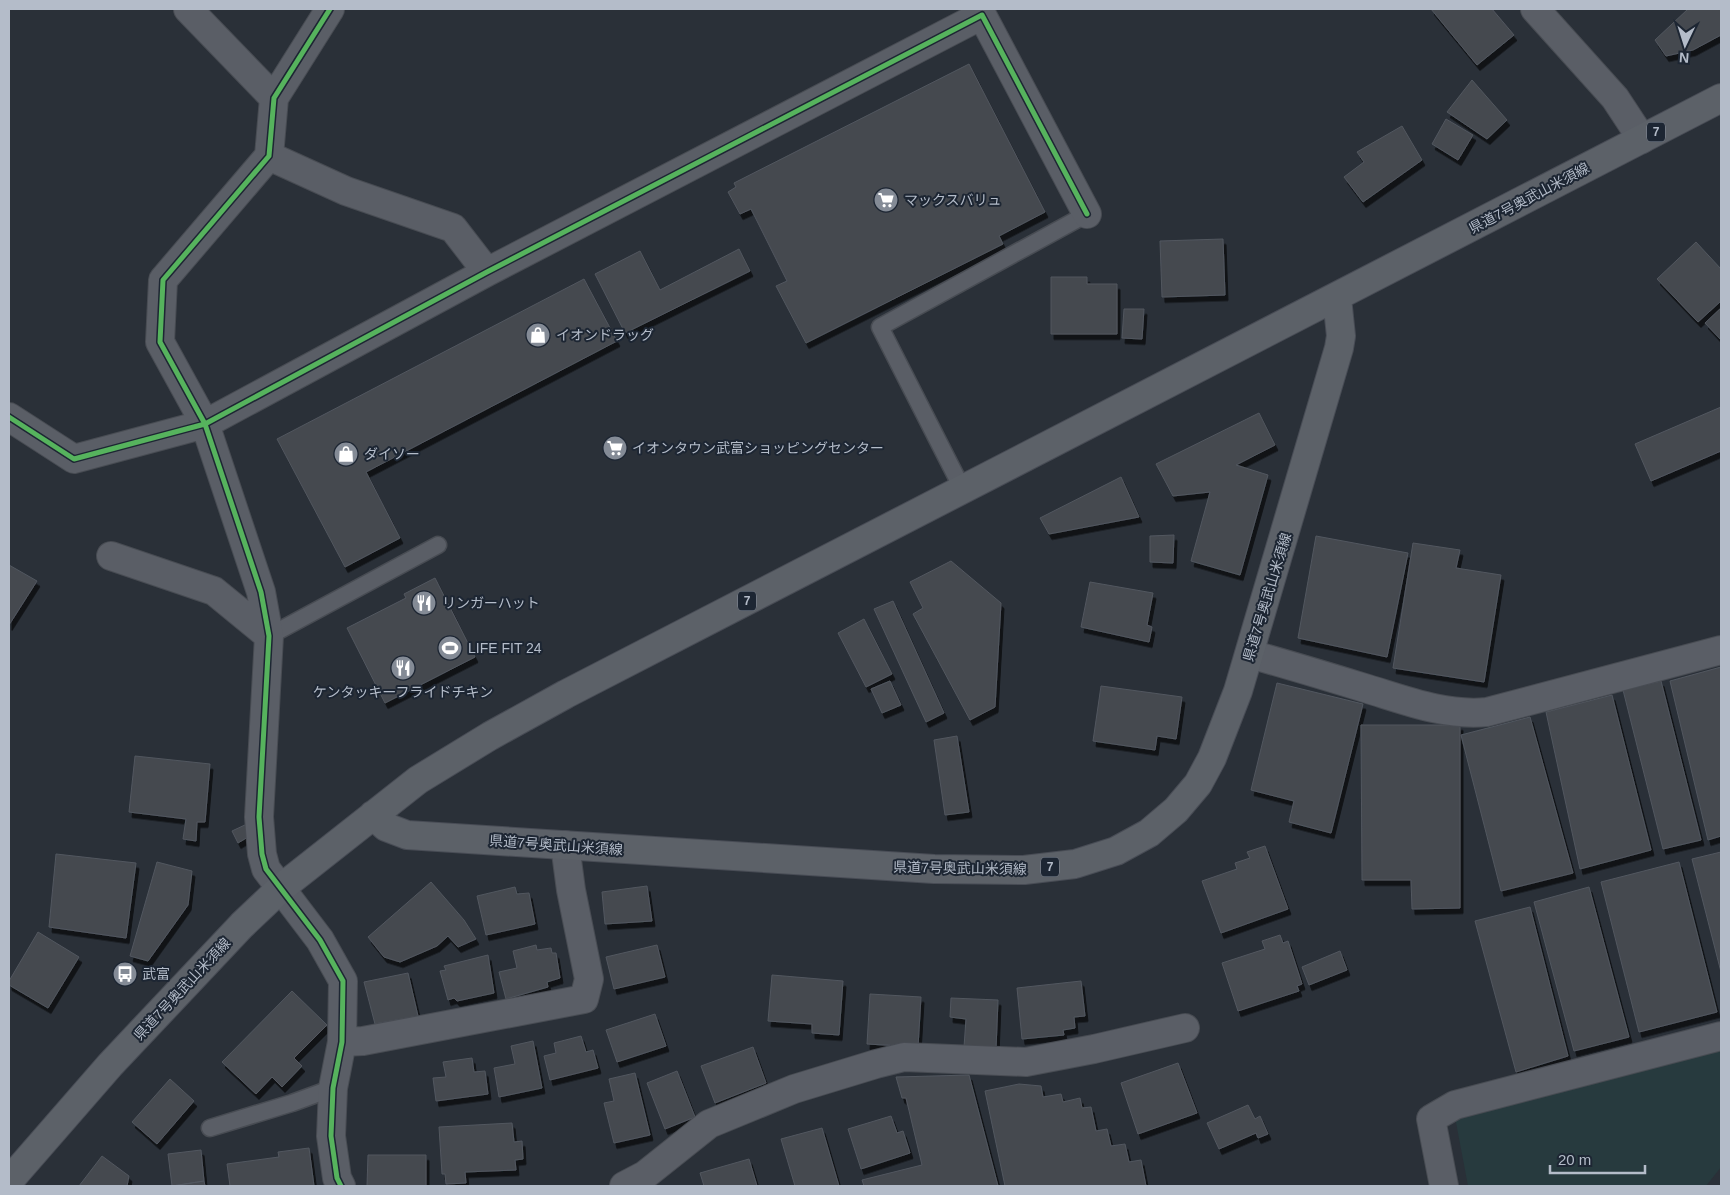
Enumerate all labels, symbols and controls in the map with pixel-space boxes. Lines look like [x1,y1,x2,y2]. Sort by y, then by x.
north arrow [1660,20,1710,70]
text: N [1678,50,1690,66]
road number: 7 [1647,122,1665,142]
street label: 県道7号奥武山米須線 [1466,160,1592,236]
supermarket icon: マックスバリュ [873,187,899,213]
place label: マックスバリュ [904,192,1002,208]
shop icon: イオンドラッグ [525,322,551,348]
place label: イオンドラッグ [556,327,654,343]
supermarket icon: イオンタウン武富ショッピングセンター [602,435,628,461]
place label: イオンタウン武富ショッピングセンター [632,440,884,456]
shop icon: ダイソー [333,441,359,467]
place label: ダイソー [364,446,420,462]
street label: 県道7号奥武山米須線 [1240,531,1294,663]
restaurant icon: リンガーハット [411,590,437,616]
road number: 7 [738,592,756,610]
place label: リンガーハット [442,595,540,611]
sports icon: LIFE FIT 24 [437,635,463,661]
place label: LIFE FIT 24 [468,640,542,656]
restaurant icon: ケンタッキーフライドチキン [390,655,416,681]
place label: ケンタッキーフライドチキン [313,684,493,700]
street label: 県道7号奥武山米須線 [489,832,623,858]
road number: 7 [1041,858,1059,876]
street label: 県道7号奥武山米須線 [893,859,1027,877]
street label: 県道7号奥武山米須線 [131,935,233,1043]
bus stop icon: 武富 [112,961,138,987]
place label: 武富 [142,966,170,982]
scale bar [1550,1142,1645,1174]
text: 20 m [1558,1151,1591,1168]

